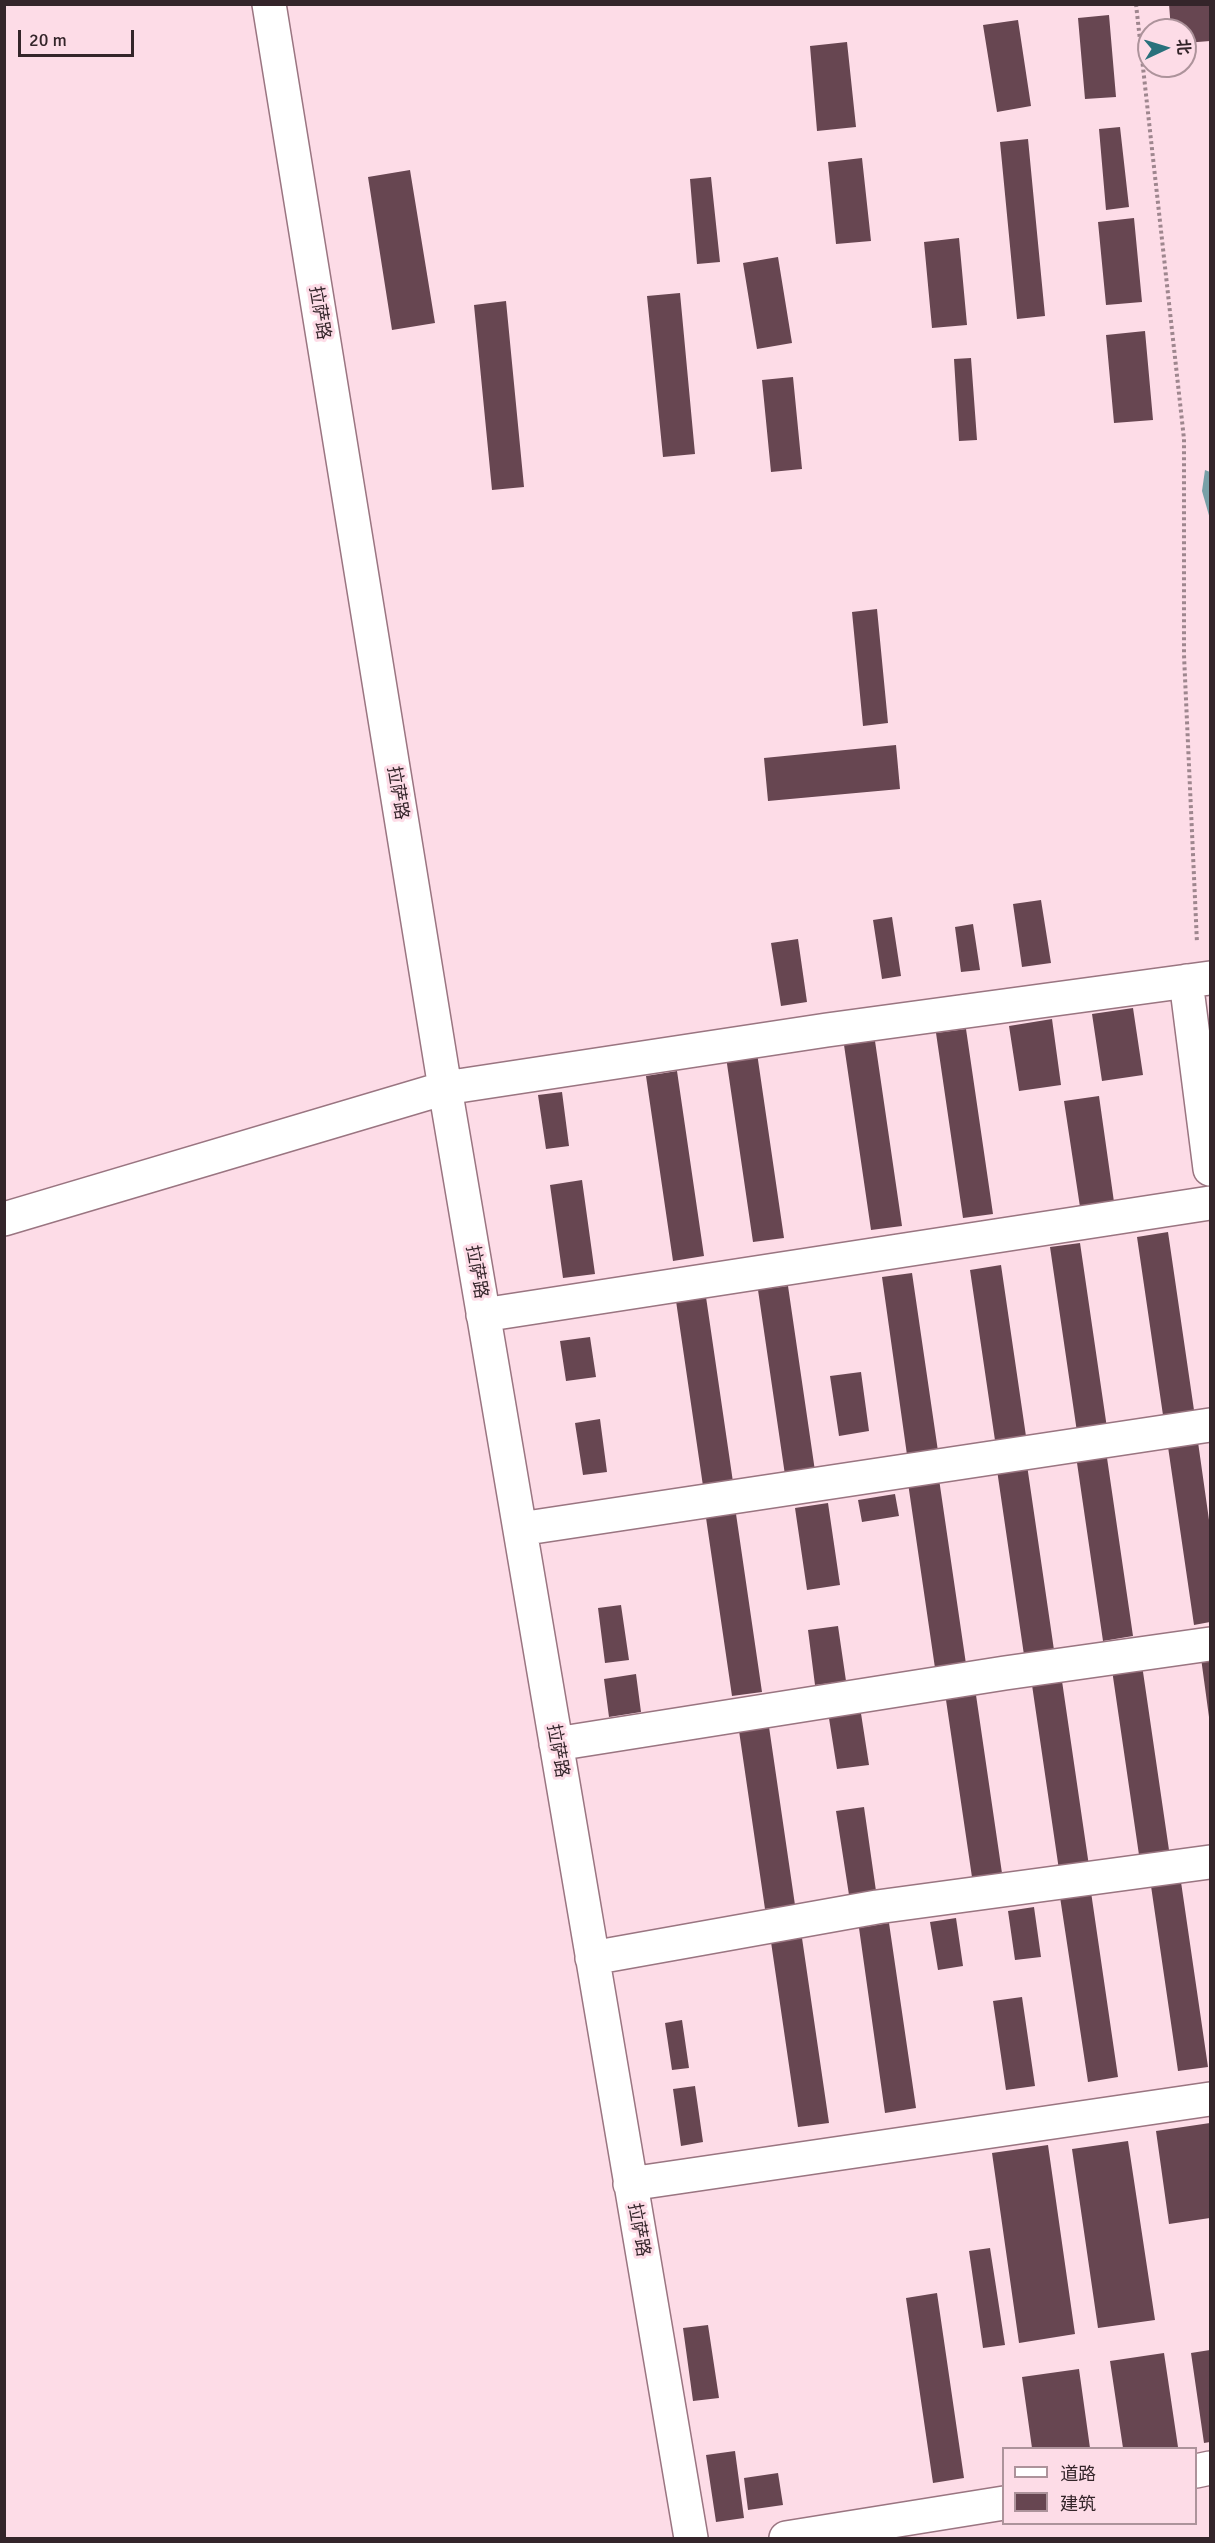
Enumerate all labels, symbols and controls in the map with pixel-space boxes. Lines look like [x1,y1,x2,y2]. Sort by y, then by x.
scale bar [21,18,136,56]
north arrow [1137,18,1197,78]
text: 20 m [29,29,67,51]
text: 北 [1172,38,1193,56]
street label: 拉萨路 [304,285,334,341]
street label: 拉萨路 [382,765,412,821]
street label: 拉萨路 [461,1244,491,1300]
street label: 拉萨路 [542,1723,572,1779]
street label: 拉萨路 [623,2202,653,2258]
legend [1002,2447,1197,2525]
text: 道路 [1060,2463,1096,2485]
text: 建筑 [1060,2493,1096,2515]

